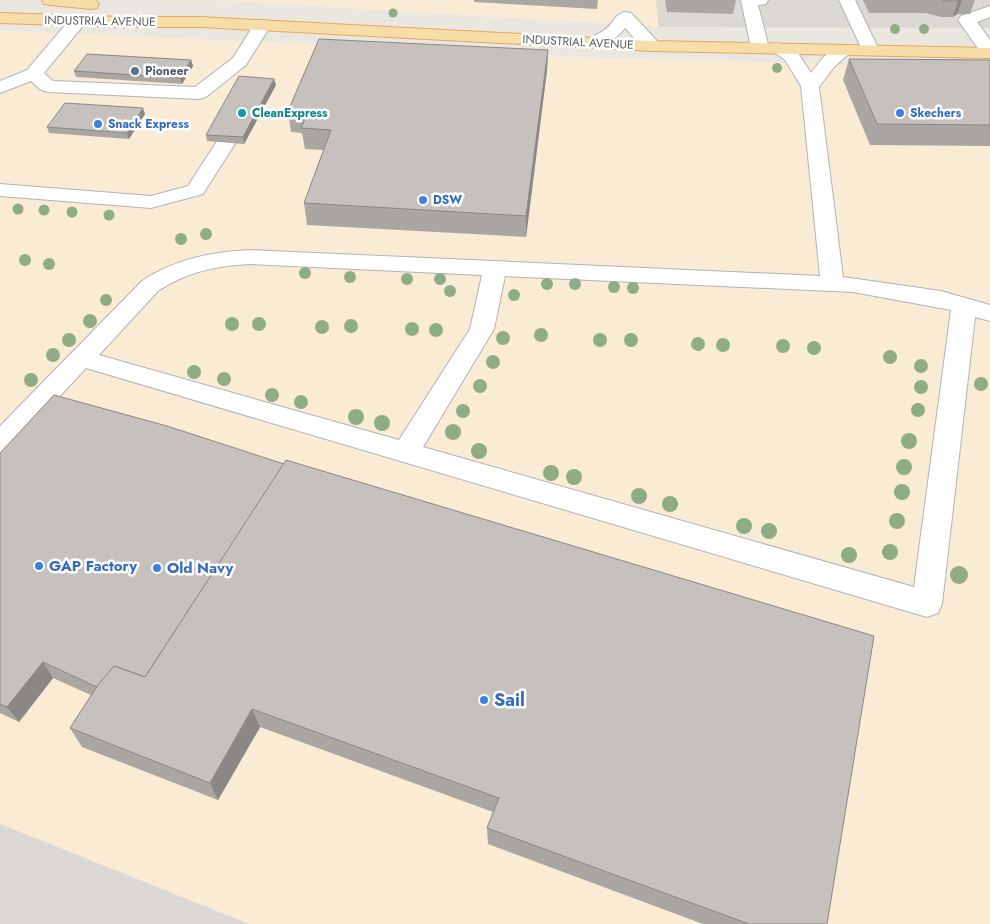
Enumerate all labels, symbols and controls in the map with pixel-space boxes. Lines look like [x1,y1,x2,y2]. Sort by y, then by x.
street label: INDUSTRIAL AVENUE [44,11,156,31]
street label: INDUSTRIAL AVENUE [522,30,634,54]
place label: Pioneer [145,62,189,80]
marker: Pioneer [129,65,141,77]
place label: CleanExpress [252,104,328,122]
place label: Skechers [910,104,962,122]
marker: CleanExpress [236,107,248,119]
marker: Skechers [894,107,906,119]
place label: Snack Express [108,115,189,133]
marker: Snack Express [92,118,104,130]
place label: DSW [433,191,462,209]
marker: DSW [417,194,429,206]
place label: GAP Factory [49,555,137,577]
place label: Old Navy [167,557,233,579]
marker: GAP Factory [33,560,45,572]
marker: Old Navy [151,562,163,574]
place label: Sail [494,687,525,713]
marker: Sail [478,694,490,706]

